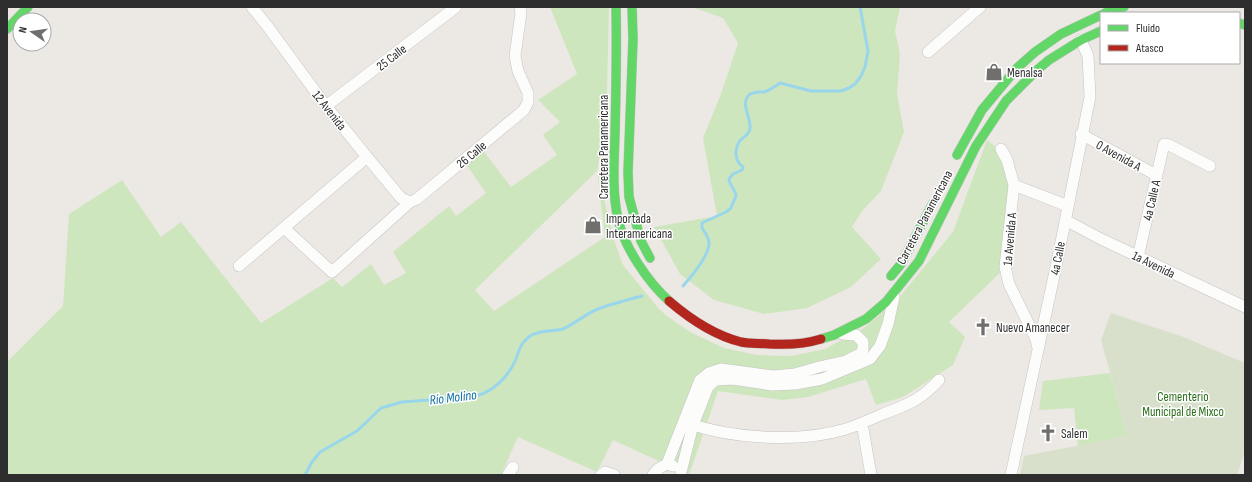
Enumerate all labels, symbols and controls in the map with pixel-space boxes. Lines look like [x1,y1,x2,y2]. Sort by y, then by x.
north arrow [12,12,52,52]
legend [1100,12,1240,64]
text: Fluido [1136,21,1160,36]
text: N [16,25,30,34]
street label: 25 Calle [373,41,410,74]
text: Atasco [1135,41,1163,56]
shop icon: Menalsa [984,62,1004,82]
place label: Menalsa [1007,65,1043,81]
street label: 12 Avenida [309,88,350,134]
street label: Carretera Panamericana [596,95,612,199]
street label: 0 Avenida A [1093,137,1144,175]
street label: 26 Calle [453,138,490,172]
street label: Carretera Panamericana [893,168,956,267]
street label: 4a Calle A [1140,178,1165,222]
place label: Importada Interamericana [606,211,672,242]
street label: 1a Avenida A [1000,211,1020,266]
shop icon: Importada Interamericana [583,215,603,235]
street label: 4a Calle [1047,240,1069,276]
street label: 1a Avenida [1130,248,1178,282]
church icon: Nuevo Amanecer [973,317,993,337]
place label: Nuevo Amanecer [996,320,1070,336]
water label: Río Molino [428,386,478,409]
park label: Cementerio Municipal de Mixco [1142,389,1224,420]
church icon: Salem [1038,423,1058,443]
place label: Salem [1061,426,1088,442]

